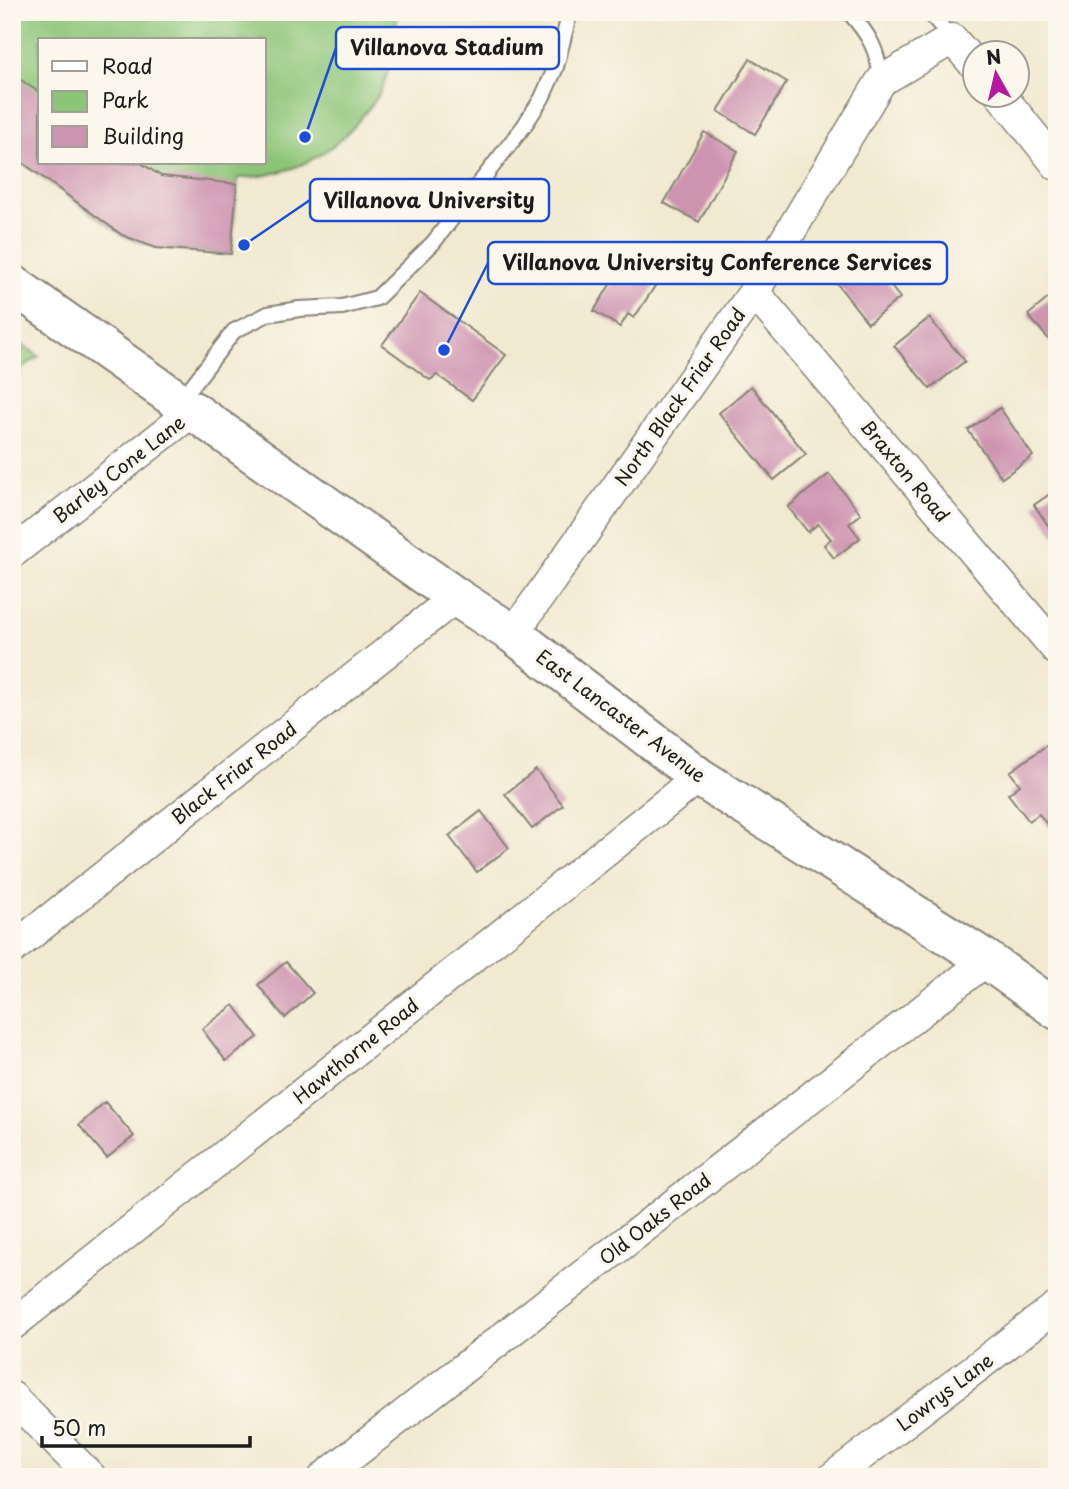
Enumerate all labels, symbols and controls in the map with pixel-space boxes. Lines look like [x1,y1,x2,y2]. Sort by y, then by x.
callout: Villanova Stadium [336,27,559,69]
text: Villanova Stadium [350,30,544,62]
legend [38,38,266,164]
north arrow [960,38,1030,108]
text: N [984,41,1003,71]
text: Road [102,49,153,81]
text: Park [102,83,149,115]
text: Building [102,119,184,151]
callout: Villanova University [310,179,549,221]
text: Villanova University [323,183,535,215]
callout: Villanova University Conference Services [488,242,947,284]
text: Villanova University Conference Services [502,245,932,277]
street label: North Black Friar Road [607,302,751,491]
street label: Barley Cone Lane [46,408,191,529]
street label: Braxton Road [855,413,957,528]
street label: East Lancaster Avenue [531,642,712,788]
street label: Black Friar Road [165,714,302,830]
street label: Hawthorne Road [287,991,424,1110]
street label: Old Oaks Road [592,1165,716,1271]
street label: Lowrys Lane [890,1345,999,1437]
scale bar [42,1405,250,1449]
text: 50 m [52,1411,106,1443]

